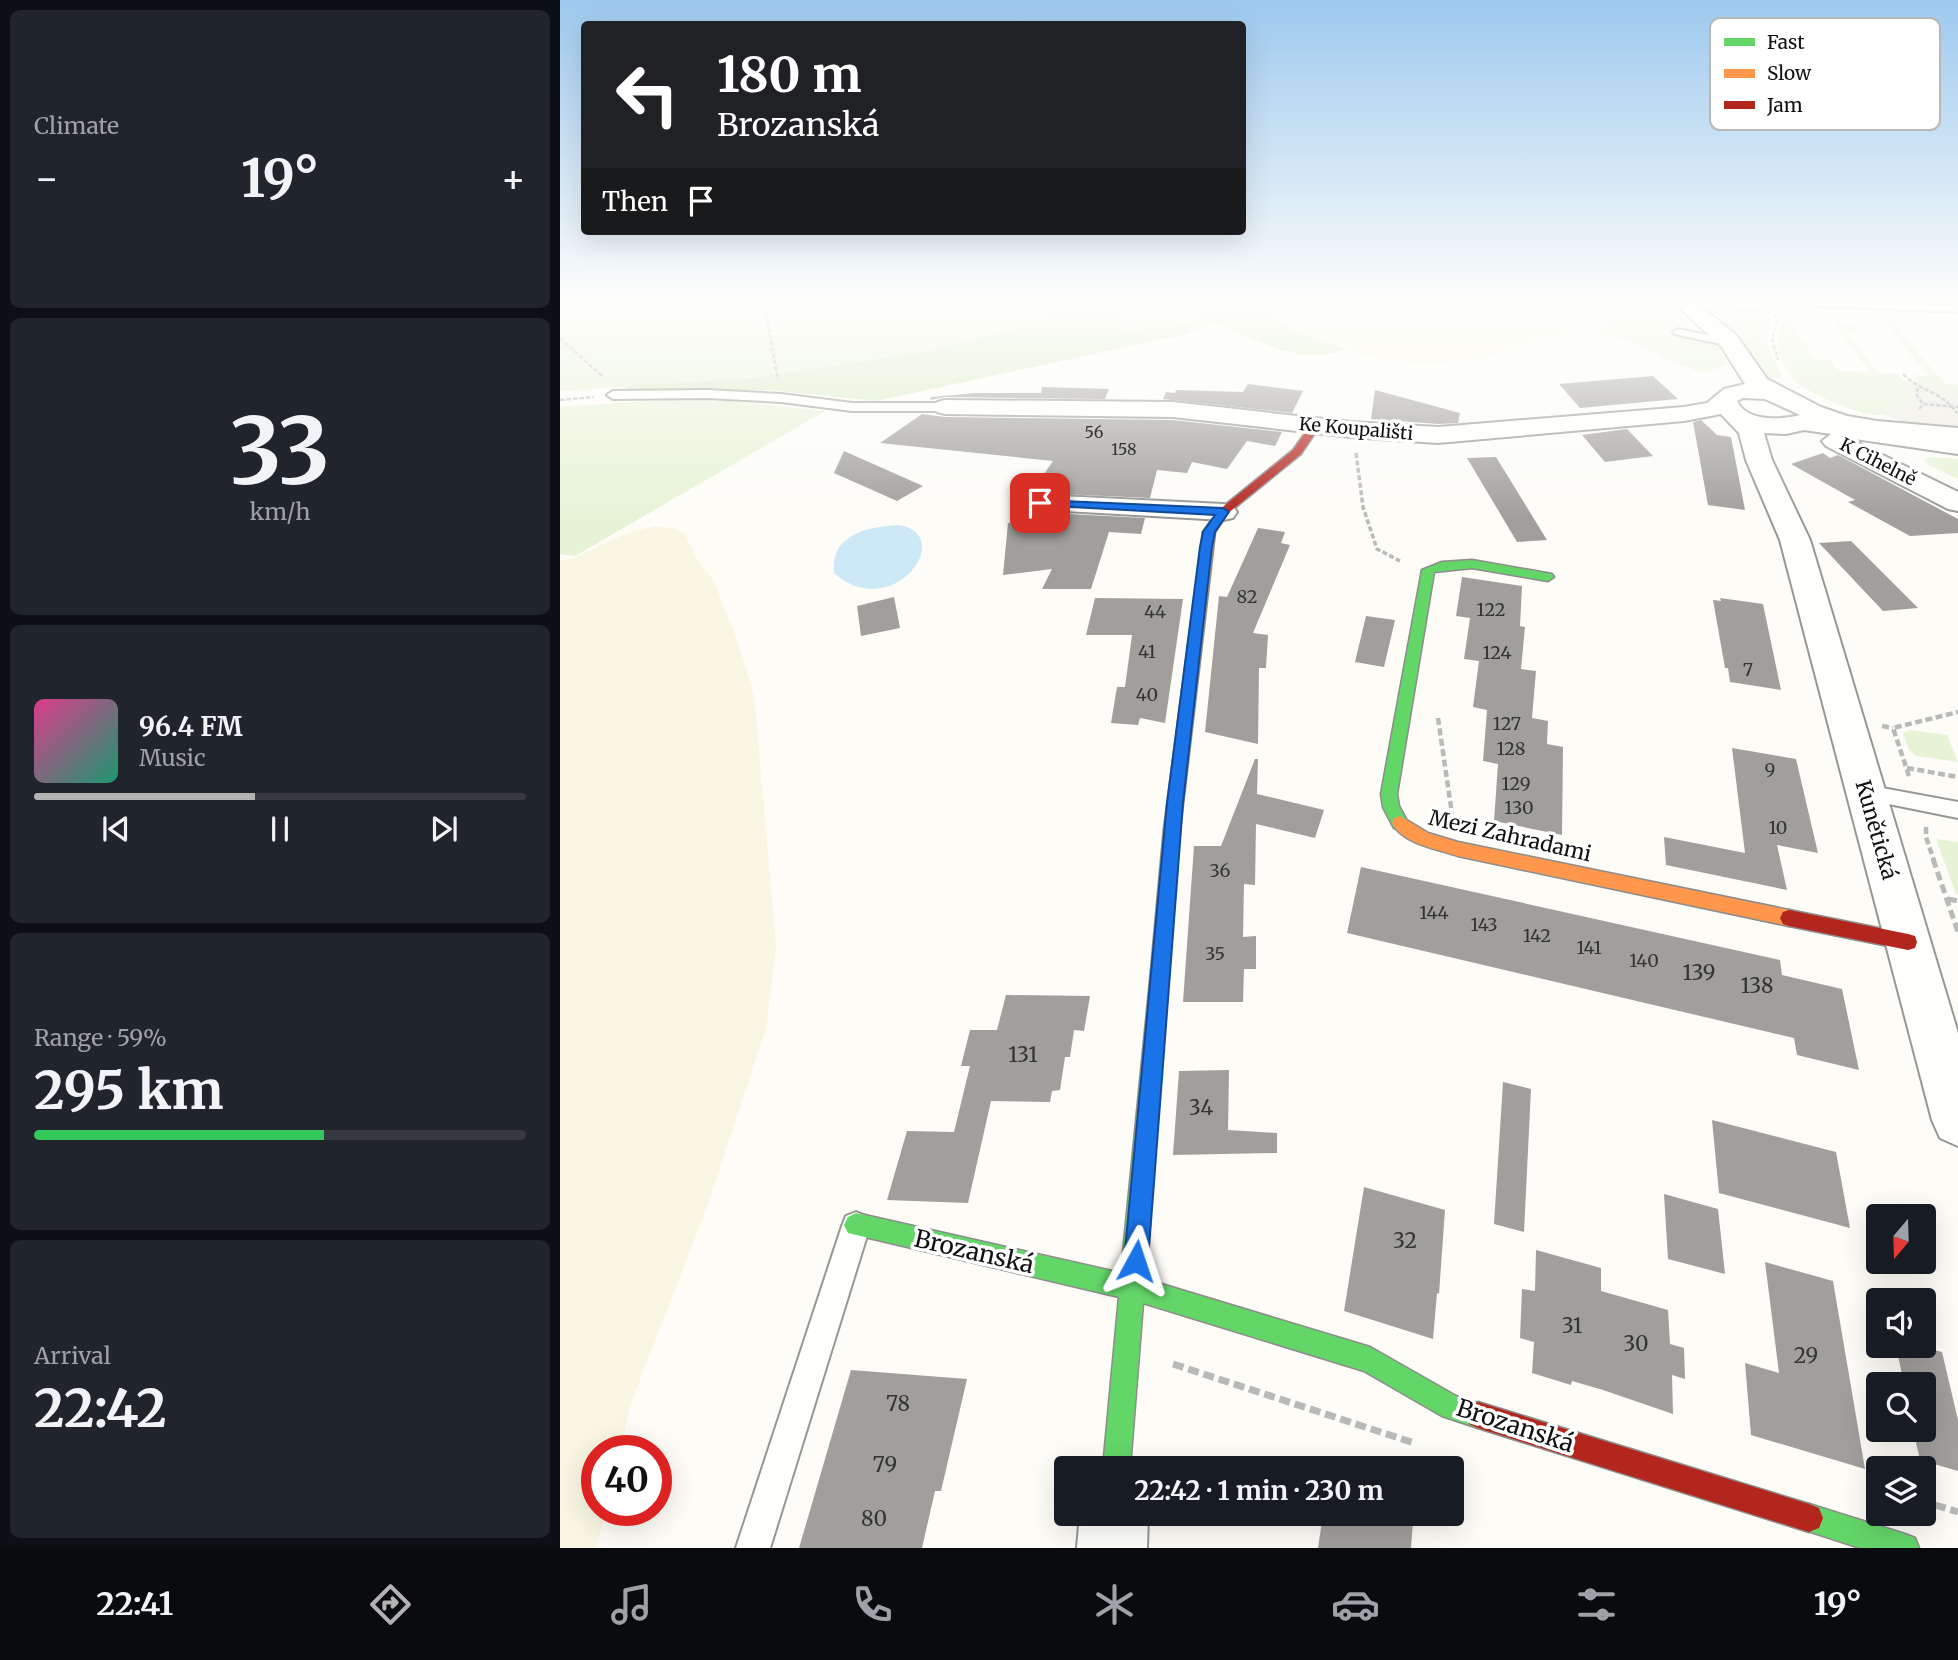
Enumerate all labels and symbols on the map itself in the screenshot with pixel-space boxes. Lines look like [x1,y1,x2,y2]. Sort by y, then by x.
legend [1710,18,1940,130]
text: Fast [1767,30,1805,54]
text: Slow [1767,61,1812,85]
text: Jam [1766,93,1803,117]
street label: Ke Koupališti [1298,412,1414,445]
house number: 56 [1085,422,1104,442]
street label: K Cihelně [1836,433,1920,491]
house number: 158 [1111,439,1137,459]
pin [1010,473,1070,533]
house number: 82 [1236,585,1258,608]
house number: 122 [1477,598,1505,621]
house number: 44 [1144,600,1166,623]
house number: 41 [1138,640,1156,663]
house number: 124 [1482,641,1512,664]
house number: 7 [1743,658,1753,681]
house number: 40 [1136,683,1158,706]
house number: 127 [1493,712,1521,735]
house number: 128 [1496,737,1526,760]
house number: 9 [1765,758,1775,781]
house number: 129 [1501,772,1531,795]
street label: Kunětická [1849,777,1904,883]
house number: 130 [1504,796,1534,819]
street label: Mezi Zahradami [1426,804,1594,867]
house number: 10 [1769,816,1787,839]
house number: 36 [1210,859,1231,882]
house number: 144 [1419,901,1449,924]
house number: 143 [1471,913,1497,936]
house number: 142 [1523,924,1551,947]
house number: 141 [1576,936,1602,959]
house number: 35 [1205,942,1225,965]
house number: 140 [1629,949,1659,972]
house number: 139 [1682,959,1716,986]
house number: 138 [1740,972,1774,999]
house number: 131 [1008,1041,1038,1068]
house number: 34 [1189,1094,1213,1121]
north arrow [1866,1204,1936,1274]
street label: Brozanská [911,1223,1037,1280]
position arrow [1099,1224,1173,1298]
house number: 32 [1393,1227,1417,1254]
house number: 31 [1562,1312,1582,1339]
house number: 30 [1623,1330,1649,1357]
house number: 29 [1794,1342,1818,1369]
house number: 78 [886,1390,910,1417]
street label: Brozanská [1452,1392,1578,1459]
speed limit sign: 40 [581,1435,672,1526]
house number: 79 [873,1451,897,1478]
house number: 80 [861,1505,887,1532]

